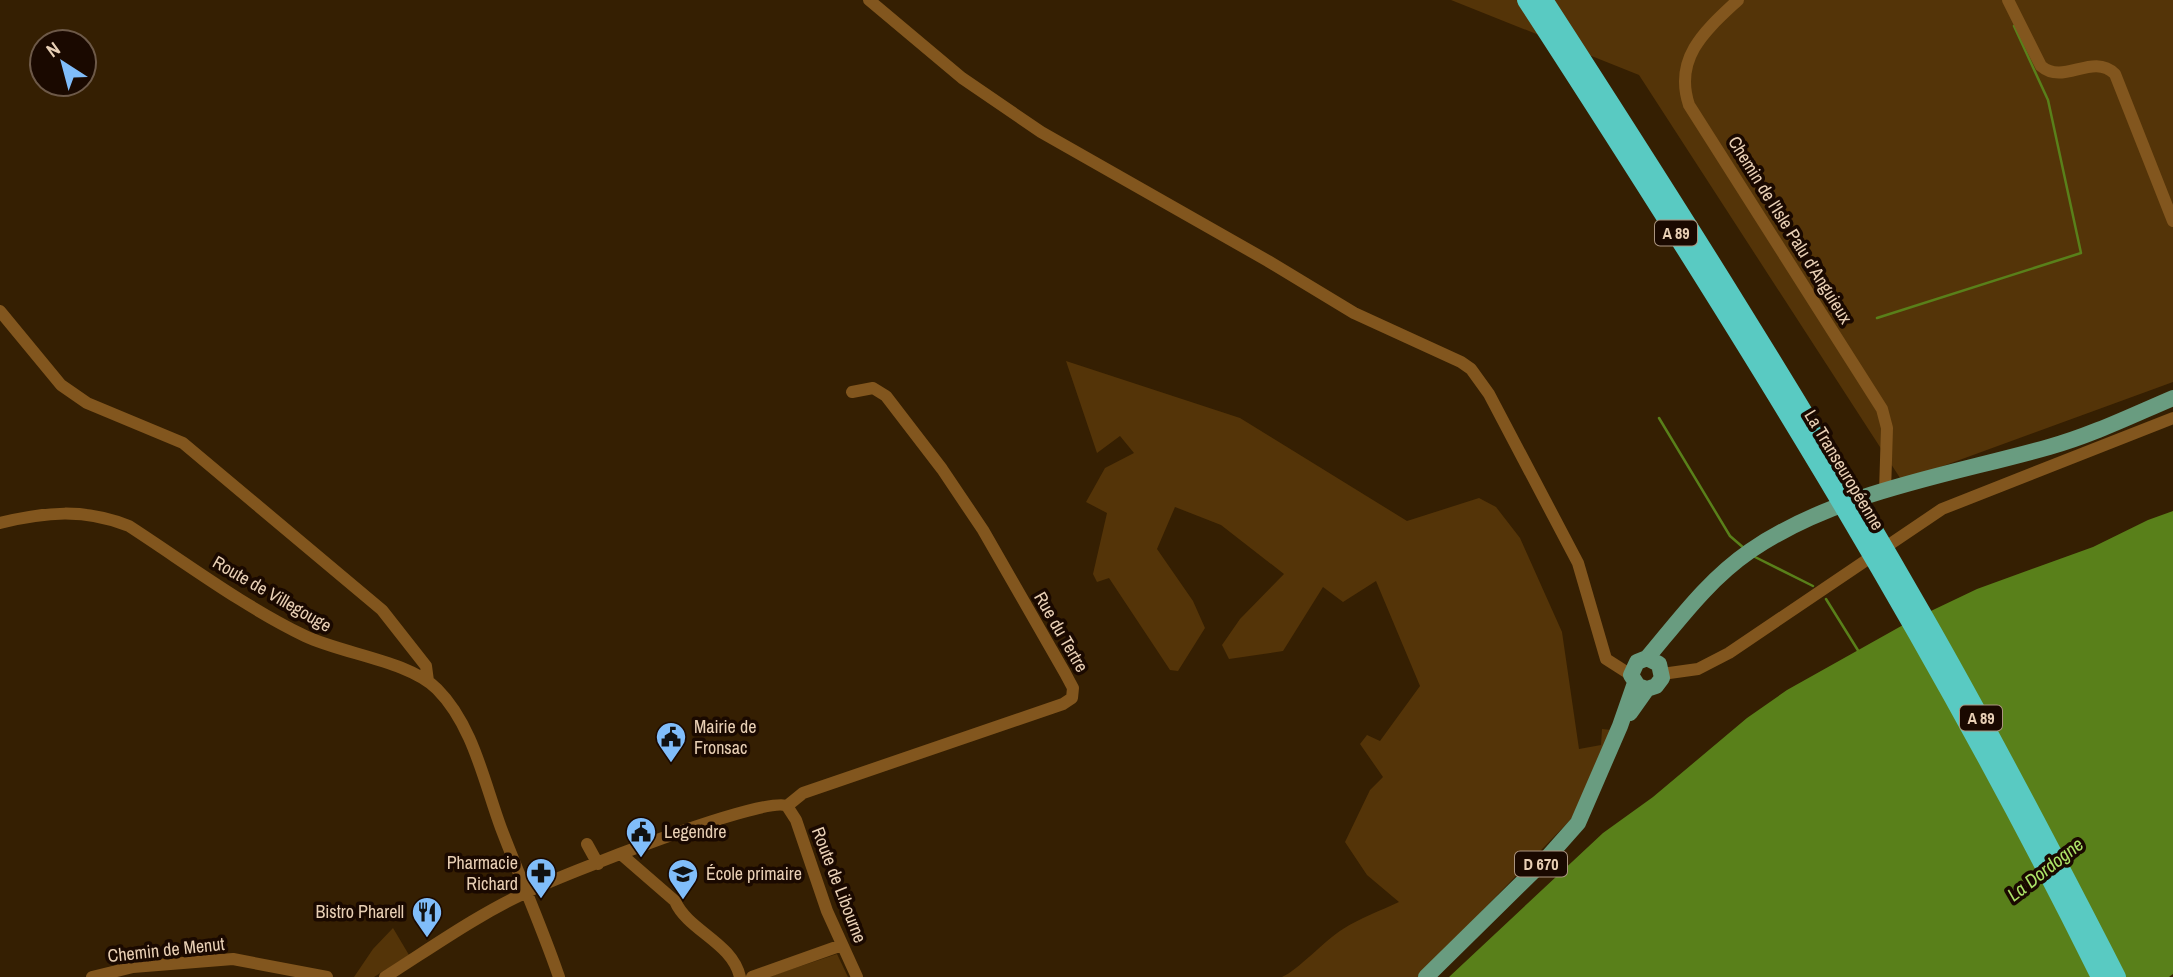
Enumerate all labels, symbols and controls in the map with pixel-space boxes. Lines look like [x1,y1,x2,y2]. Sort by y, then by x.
north arrow [28,28,98,98]
text: N [41,35,65,63]
street label: Chemin de l'Isle Palu d’Anguieux [1722,131,1859,329]
road number: A 89 [1655,220,1697,246]
street label: La Transeuropéenne [1799,405,1890,535]
street label: Route de Villegouge [208,549,336,638]
street label: Rue du Tertre [1028,587,1095,677]
road number: A 89 [1960,706,2002,730]
place label: Mairie de Fronsac [694,714,756,760]
public building icon: Mairie de Fronsac [654,720,688,764]
public building icon: Legendre [624,815,658,859]
place label: Legendre [664,819,726,844]
street label: Route de Libourne [806,823,873,946]
water label: La Dordogne [2001,831,2089,907]
place label: Pharmacie Richard [447,850,518,896]
road number: D 670 [1515,852,1567,876]
pharmacy icon: Pharmacie Richard [524,856,558,900]
school or university icon: École primaire [666,857,700,901]
place label: École primaire [706,861,802,886]
restaurant icon: Bistro Pharell [410,895,444,939]
place label: Bistro Pharell [315,899,404,924]
street label: Chemin de Menut [106,931,226,968]

